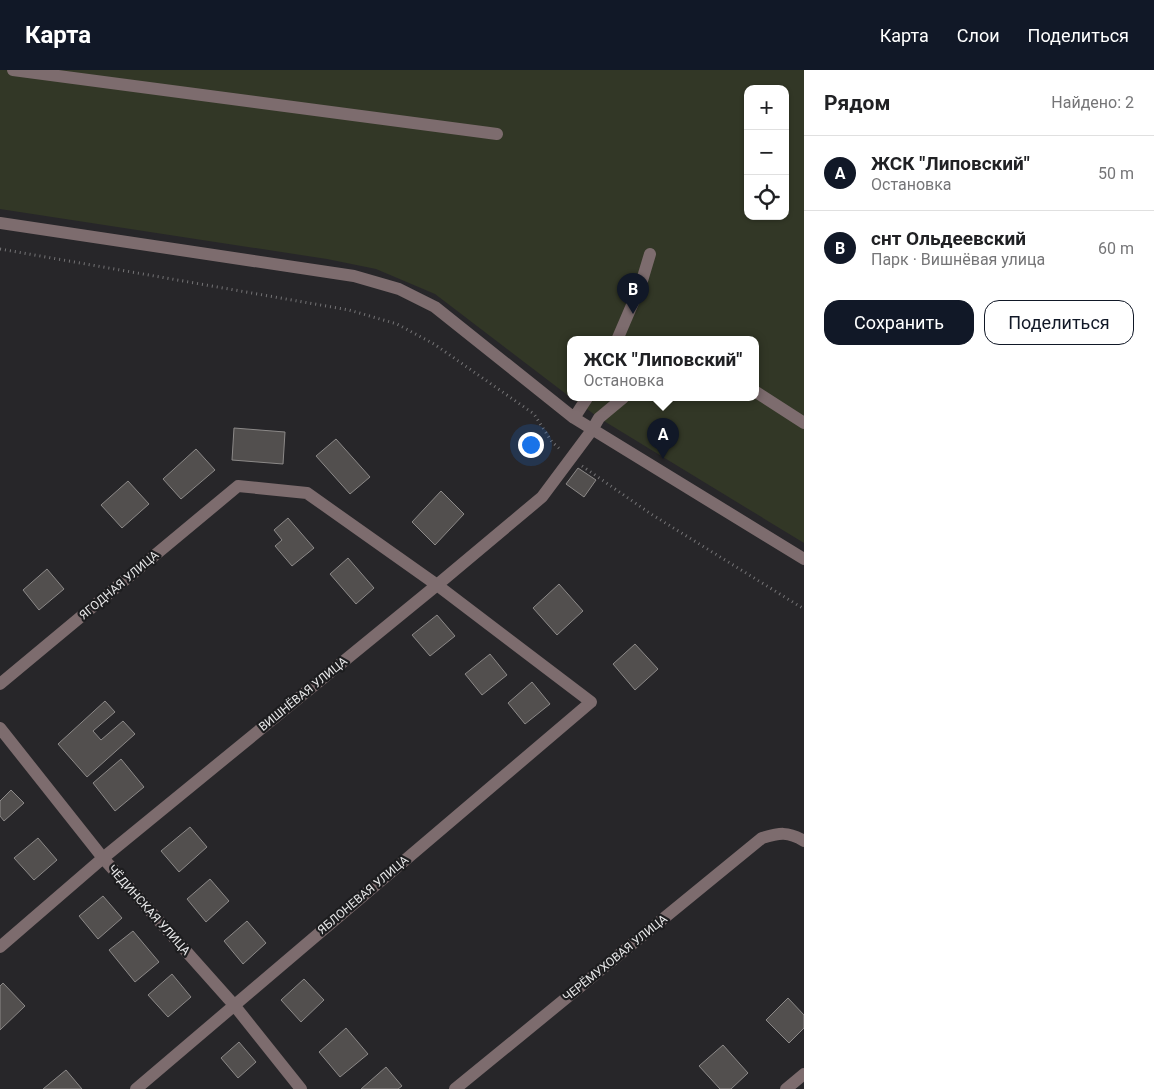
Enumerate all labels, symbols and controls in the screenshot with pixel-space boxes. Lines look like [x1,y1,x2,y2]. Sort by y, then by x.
text: Карта [25,21,91,49]
text: Карта [880,25,929,46]
text: Слои [957,25,1000,46]
text: Поделиться [1028,25,1129,46]
map controls [744,85,789,220]
button: + [744,85,789,130]
text: Рядом [824,91,890,115]
text: Найдено: 2 [1051,93,1134,112]
button: − [744,130,789,175]
text: ЖСК "Липовский" [871,152,1030,175]
text: A [835,164,845,183]
text: 50 m [1098,164,1134,183]
button: locate [744,175,789,220]
text: Остановка [871,175,952,194]
text: снт Ольдеевский [871,227,1026,250]
text: B [835,239,845,258]
text: 60 m [1098,239,1134,258]
text: Парк · Вишнёвая улица [871,250,1045,269]
pin: B [617,273,649,314]
button: Сохранить [824,300,974,345]
button: Поделиться [984,300,1134,345]
popup [567,336,759,401]
text: ЖСК "Липовский" [584,348,742,371]
text: Остановка [584,371,664,390]
pin: A [647,418,679,459]
your location [518,432,544,458]
street label: ЯГОДНАЯ УЛИЦА [77,548,162,622]
street label: ВИШНЁВАЯ УЛИЦА [255,653,350,734]
street label: ЯБЛОНЕВАЯ УЛИЦА [315,853,411,937]
street label: ЧЁДИНСКАЯ УЛИЦА [105,861,194,958]
street label: ЧЕРЁМУХОВАЯ УЛИЦА [559,911,670,1004]

